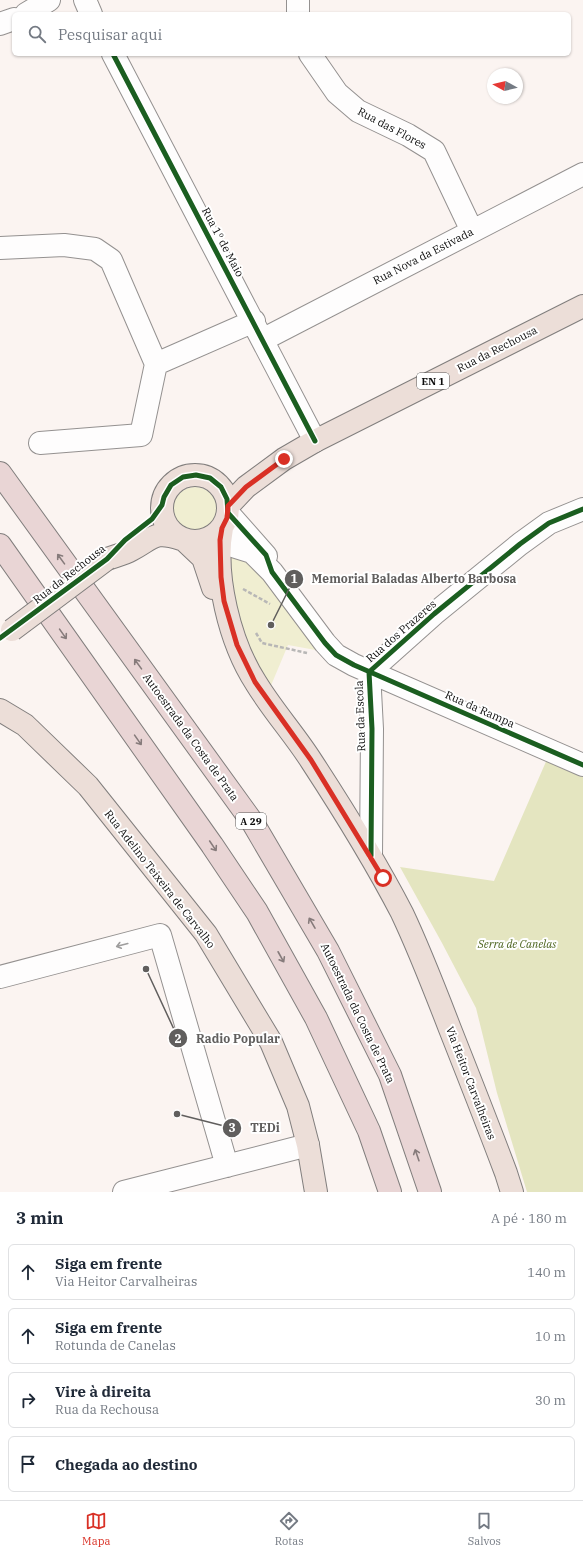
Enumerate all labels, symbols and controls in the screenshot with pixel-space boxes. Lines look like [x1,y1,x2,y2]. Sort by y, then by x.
search box [12,12,571,56]
icon: search [26,23,48,45]
text: Pesquisar aqui [58,25,162,44]
north arrow [487,68,523,104]
street label: Rua das Flores [355,104,429,152]
street label: Rua 1º de Maio [199,205,247,279]
street label: Rua Nova da Estivada [370,225,476,287]
street label: Rua da Rechousa [455,323,539,375]
road number: EN 1 [417,373,449,389]
route end [275,450,293,468]
street label: Rua da Rechousa [30,541,108,607]
one-way arrow [57,554,65,565]
callout: Memorial Baladas Alberto Barbosa [284,567,525,591]
text: 1 [290,571,298,586]
text: Memorial Baladas Alberto Barbosa [312,571,517,586]
street label: Rua dos Prazeres [363,597,439,665]
one-way arrow [59,628,67,639]
one-way arrow [134,659,142,670]
street label: Autoestrada da Costa de Prata [140,670,242,804]
street label: Rua da Escola [352,680,368,752]
street label: Rua da Rampa [443,687,517,731]
one-way arrow [134,734,142,745]
street label: Rua Adelino Teixeira de Carvalho [102,807,218,951]
road number: A 29 [236,813,266,829]
one-way arrow [209,840,217,851]
route start [374,869,392,887]
one-way arrow [307,917,315,929]
park label: Serra de Canelas [477,937,557,951]
street label: Autoestrada da Costa de Prata [318,941,398,1085]
one-way arrow [116,942,129,949]
one-way arrow [278,950,286,962]
street label: Via Heitor Carvalheiras [443,1024,499,1142]
callout: Radio Popular [168,1026,288,1050]
text: 2 [174,1031,182,1046]
text: Radio Popular [196,1031,280,1046]
callout: TEDi [222,1116,288,1140]
text: 3 [228,1120,236,1135]
text: TEDi [250,1120,280,1135]
one-way arrow [413,1149,421,1161]
text: 3 min [16,1207,64,1229]
text: A pé · 180 m [491,1210,567,1227]
text: Siga em frente [55,1254,162,1273]
icon: ahead [17,1261,39,1283]
text: 140 m [527,1264,566,1281]
text: Via Heitor Carvalheiras [55,1273,197,1290]
text: Siga em frente [55,1318,162,1337]
icon: ahead [17,1325,39,1347]
text: 10 m [535,1328,566,1345]
text: Rotunda de Canelas [55,1337,176,1354]
text: Vire à direita [55,1382,151,1401]
icon: right [17,1389,39,1411]
text: 30 m [535,1392,566,1409]
text: Rua da Rechousa [55,1401,159,1418]
icon: arrive [17,1453,39,1475]
text: Chegada ao destino [55,1455,198,1474]
tab: Mapa [82,1510,111,1548]
tab: Rotas [275,1510,304,1548]
tab: Salvos [468,1510,501,1548]

